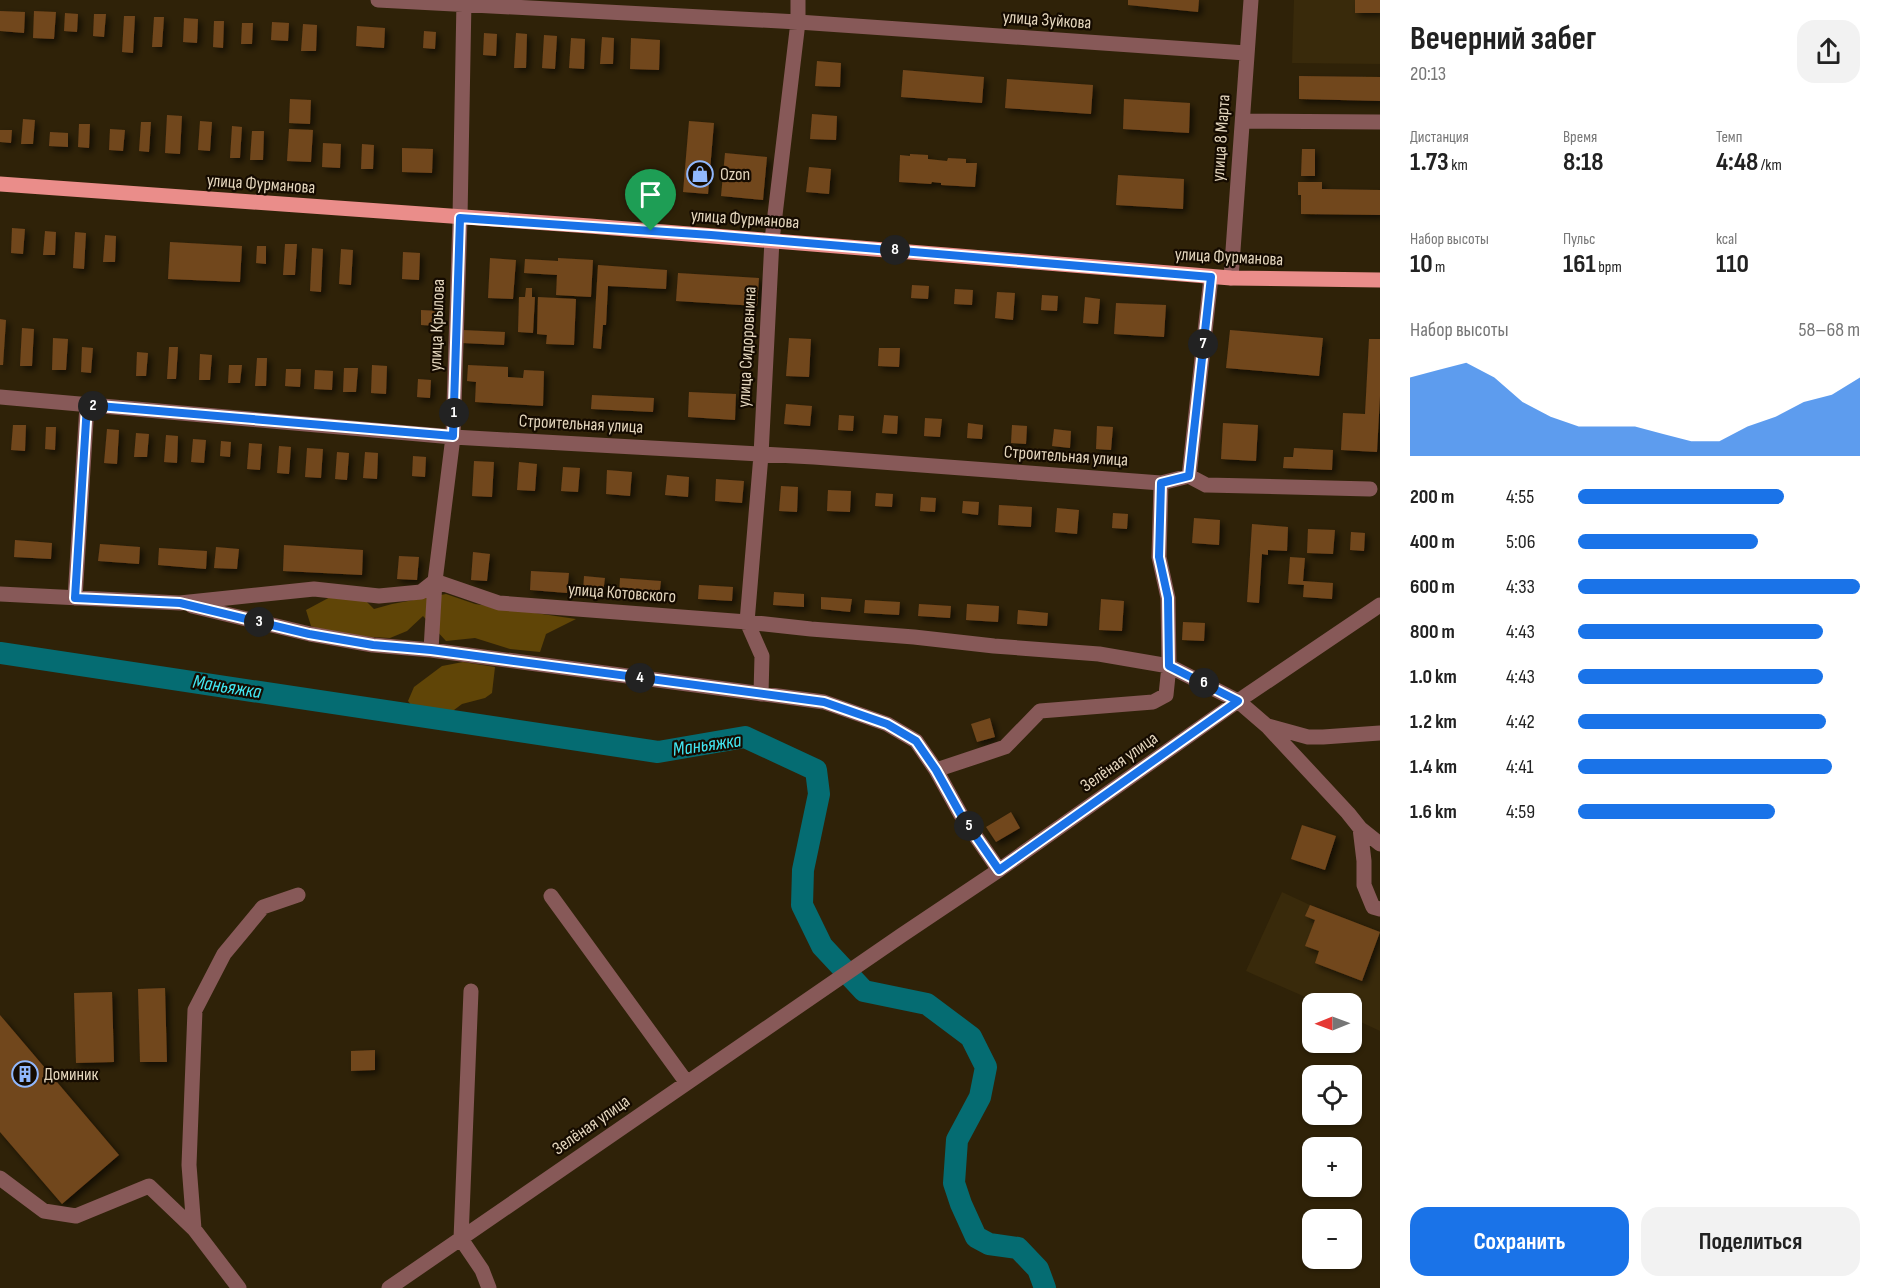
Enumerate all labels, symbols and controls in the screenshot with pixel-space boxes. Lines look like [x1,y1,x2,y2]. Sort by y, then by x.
street label: улица Зуйкова [1002,6,1092,34]
text: Вечерний забег [1410,19,1596,59]
button: share [1797,20,1860,83]
text: 20:13 [1410,62,1446,86]
street label: улица 8 Марта [1207,94,1235,182]
text: Дистанция [1410,128,1469,147]
text: Время [1563,128,1597,147]
text: Темп [1716,128,1742,147]
text: 1.73 [1410,147,1449,178]
text: 8:18 [1563,147,1604,178]
text: 4:48 [1716,147,1758,178]
text: km [1449,156,1468,175]
text: /km [1758,156,1782,175]
shop icon: Ozon [685,159,715,189]
place label: Ozon [720,164,750,185]
pin [625,169,676,231]
street label: улица Фурманова [206,170,316,198]
icon: arrive [634,178,667,211]
street label: улица Фурманова [690,205,800,233]
text: Набор высоты [1410,230,1489,249]
text: Пульс [1563,230,1596,249]
text: kcal [1716,230,1737,249]
pin: 8 [880,235,910,265]
text: 8 [891,240,899,259]
street label: улица Фурманова [1174,244,1284,270]
text: 10 [1410,249,1433,280]
text: 161 [1563,249,1596,280]
text: 110 [1716,249,1749,280]
text: m [1433,258,1445,277]
text: bpm [1596,258,1622,277]
street label: улица Крылова [425,278,449,372]
street label: улица Сидоровнина [733,286,761,408]
text: Набор высоты [1410,318,1509,342]
text: 58–68 m [1799,318,1860,342]
pin: 7 [1188,329,1218,359]
text: 7 [1200,334,1206,353]
pin: 2 [78,391,108,421]
text: 2 [89,396,97,415]
pin: 1 [439,398,469,428]
text: 1 [451,403,457,422]
street label: Строительная улица [518,410,644,438]
street label: Строительная улица [1003,441,1129,471]
text: 200 m [1410,485,1454,509]
text: 4:55 [1506,485,1534,509]
text: 400 m [1410,530,1455,554]
text: 5:06 [1506,530,1535,554]
text: 600 m [1410,575,1455,599]
text: 4:33 [1506,575,1535,599]
street label: улица Котовского [567,579,677,607]
pin: 3 [244,607,274,637]
text: 3 [255,612,263,631]
text: 800 m [1410,620,1455,644]
text: 4:43 [1506,620,1535,644]
pin: 4 [625,663,655,693]
text: 1.0 km [1410,665,1457,689]
text: 4:43 [1506,665,1535,689]
text: 4 [636,668,644,687]
pin: 6 [1189,668,1219,698]
water label: Маньяжка [191,670,263,704]
text: 6 [1200,673,1208,692]
text: 1.2 km [1410,710,1457,734]
text: 4:42 [1506,710,1535,734]
water label: Маньяжка [671,728,743,762]
street label: Зелёная улица [1076,728,1162,796]
text: 1.4 km [1410,755,1457,779]
text: 4:41 [1506,755,1534,779]
text: 1.6 km [1410,800,1457,824]
text: 4:59 [1506,800,1535,824]
pin: 5 [954,811,984,841]
text: 5 [965,816,973,835]
north arrow [1302,993,1362,1053]
map controls [1302,993,1362,1269]
building icon: Доминик [10,1059,40,1089]
place label: Доминик [44,1064,99,1085]
button: locate [1302,1065,1362,1125]
street label: Зелёная улица [548,1091,634,1159]
button: + [1302,1137,1362,1197]
button: Сохранить [1410,1207,1629,1276]
button: Поделиться [1641,1207,1860,1276]
button: − [1302,1209,1362,1269]

